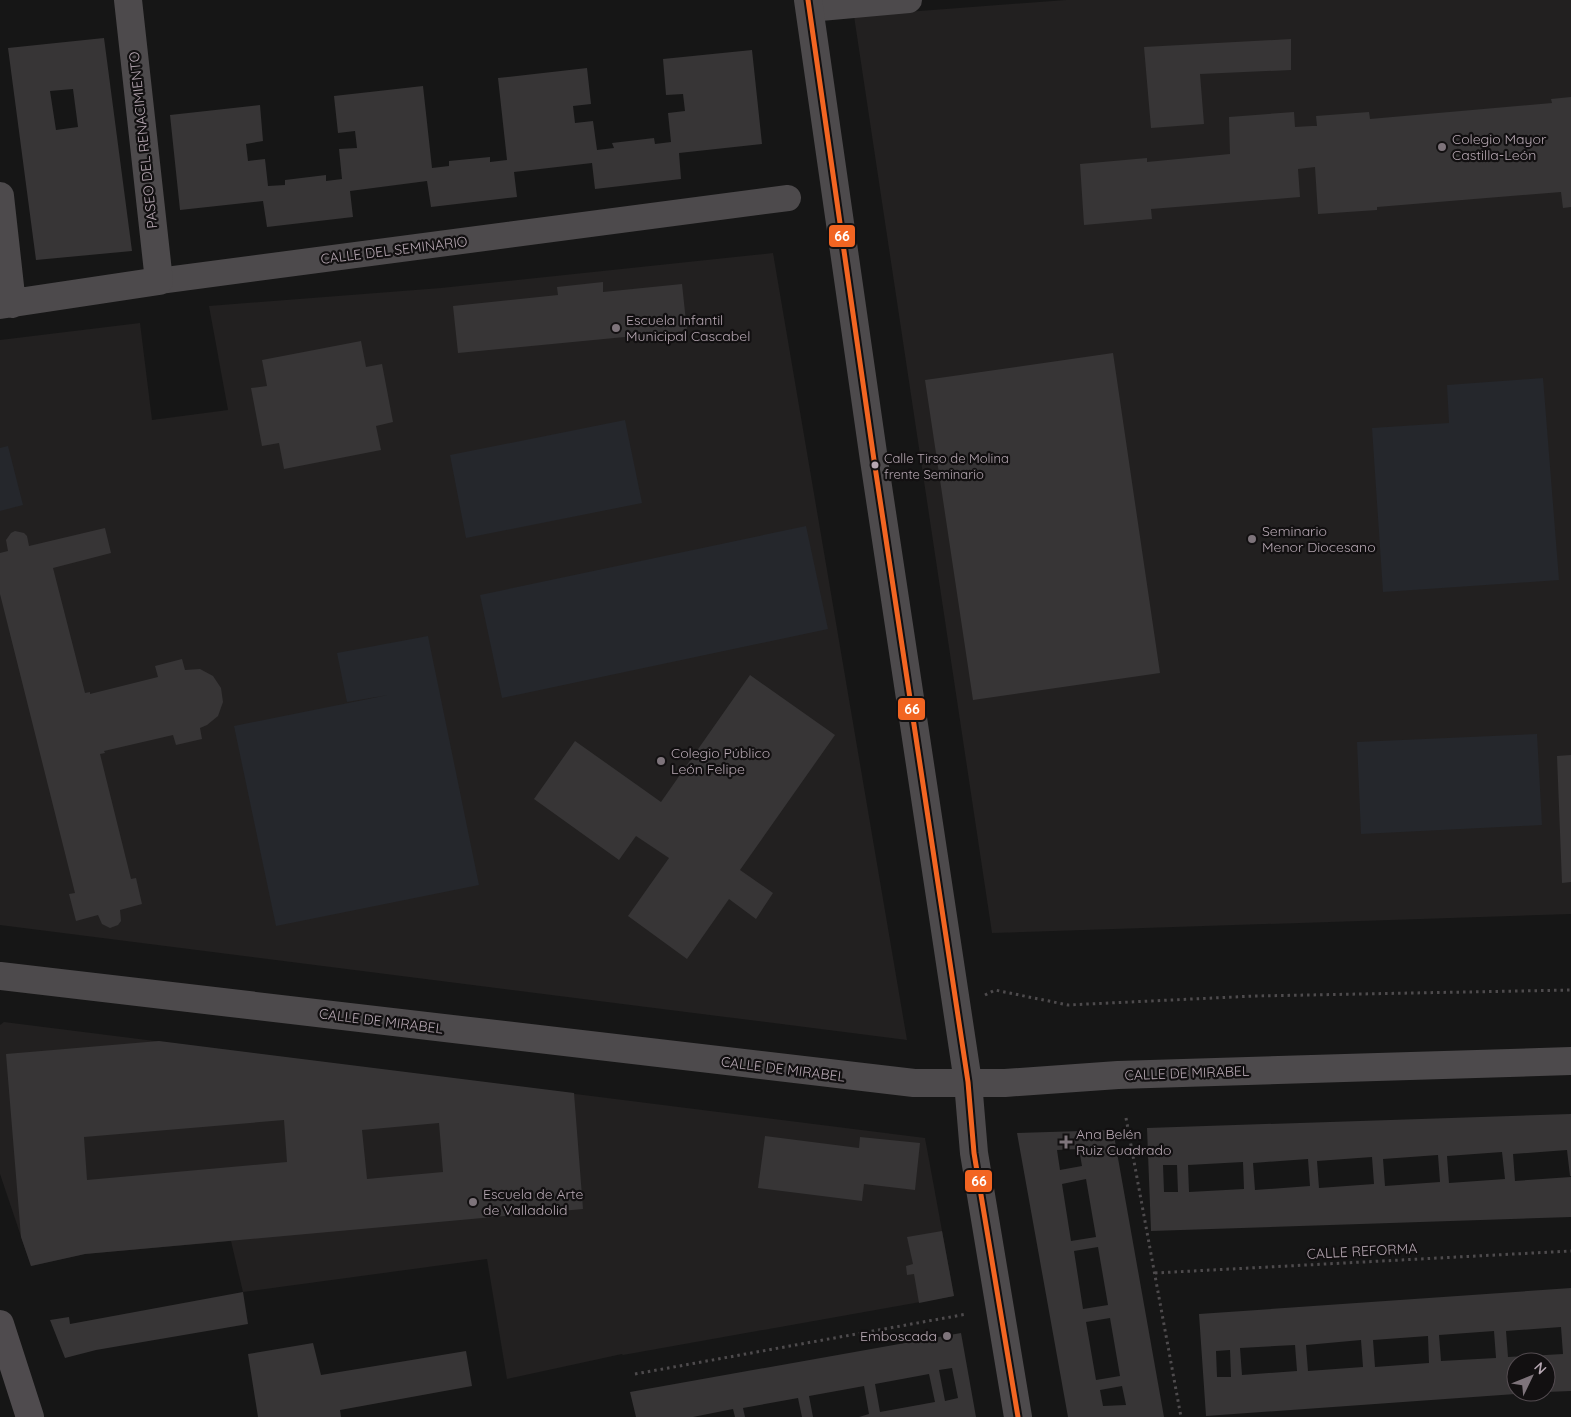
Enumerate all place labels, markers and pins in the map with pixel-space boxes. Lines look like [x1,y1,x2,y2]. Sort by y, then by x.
place label: Colegio Mayor Castilla-León [1452,130,1547,164]
marker: Colegio Mayor Castilla-León [1436,141,1448,153]
place label: Escuela Infantil Municipal Cascabel [626,311,750,345]
marker: Escuela Infantil Municipal Cascabel [610,322,622,334]
place label: Calle Tirso de Molina frente Seminario [884,450,1009,482]
marker: Calle Tirso de Molina frente Seminario [870,460,880,470]
place label: Seminario Menor Diocesano [1262,522,1376,556]
marker: Seminario Menor Diocesano [1246,533,1258,545]
place label: Colegio Público León Felipe [671,744,770,778]
marker: Colegio Público León Felipe [655,755,667,767]
place label: Ana Belén Ruiz Cuadrado [1076,1125,1171,1159]
marker: Ana Belén Ruiz Cuadrado [1060,1136,1072,1148]
place label: Escuela de Arte de Valladolid [483,1185,584,1219]
marker: Escuela de Arte de Valladolid [467,1196,479,1208]
place label: Emboscada [860,1327,937,1345]
marker: Emboscada [941,1330,953,1342]

